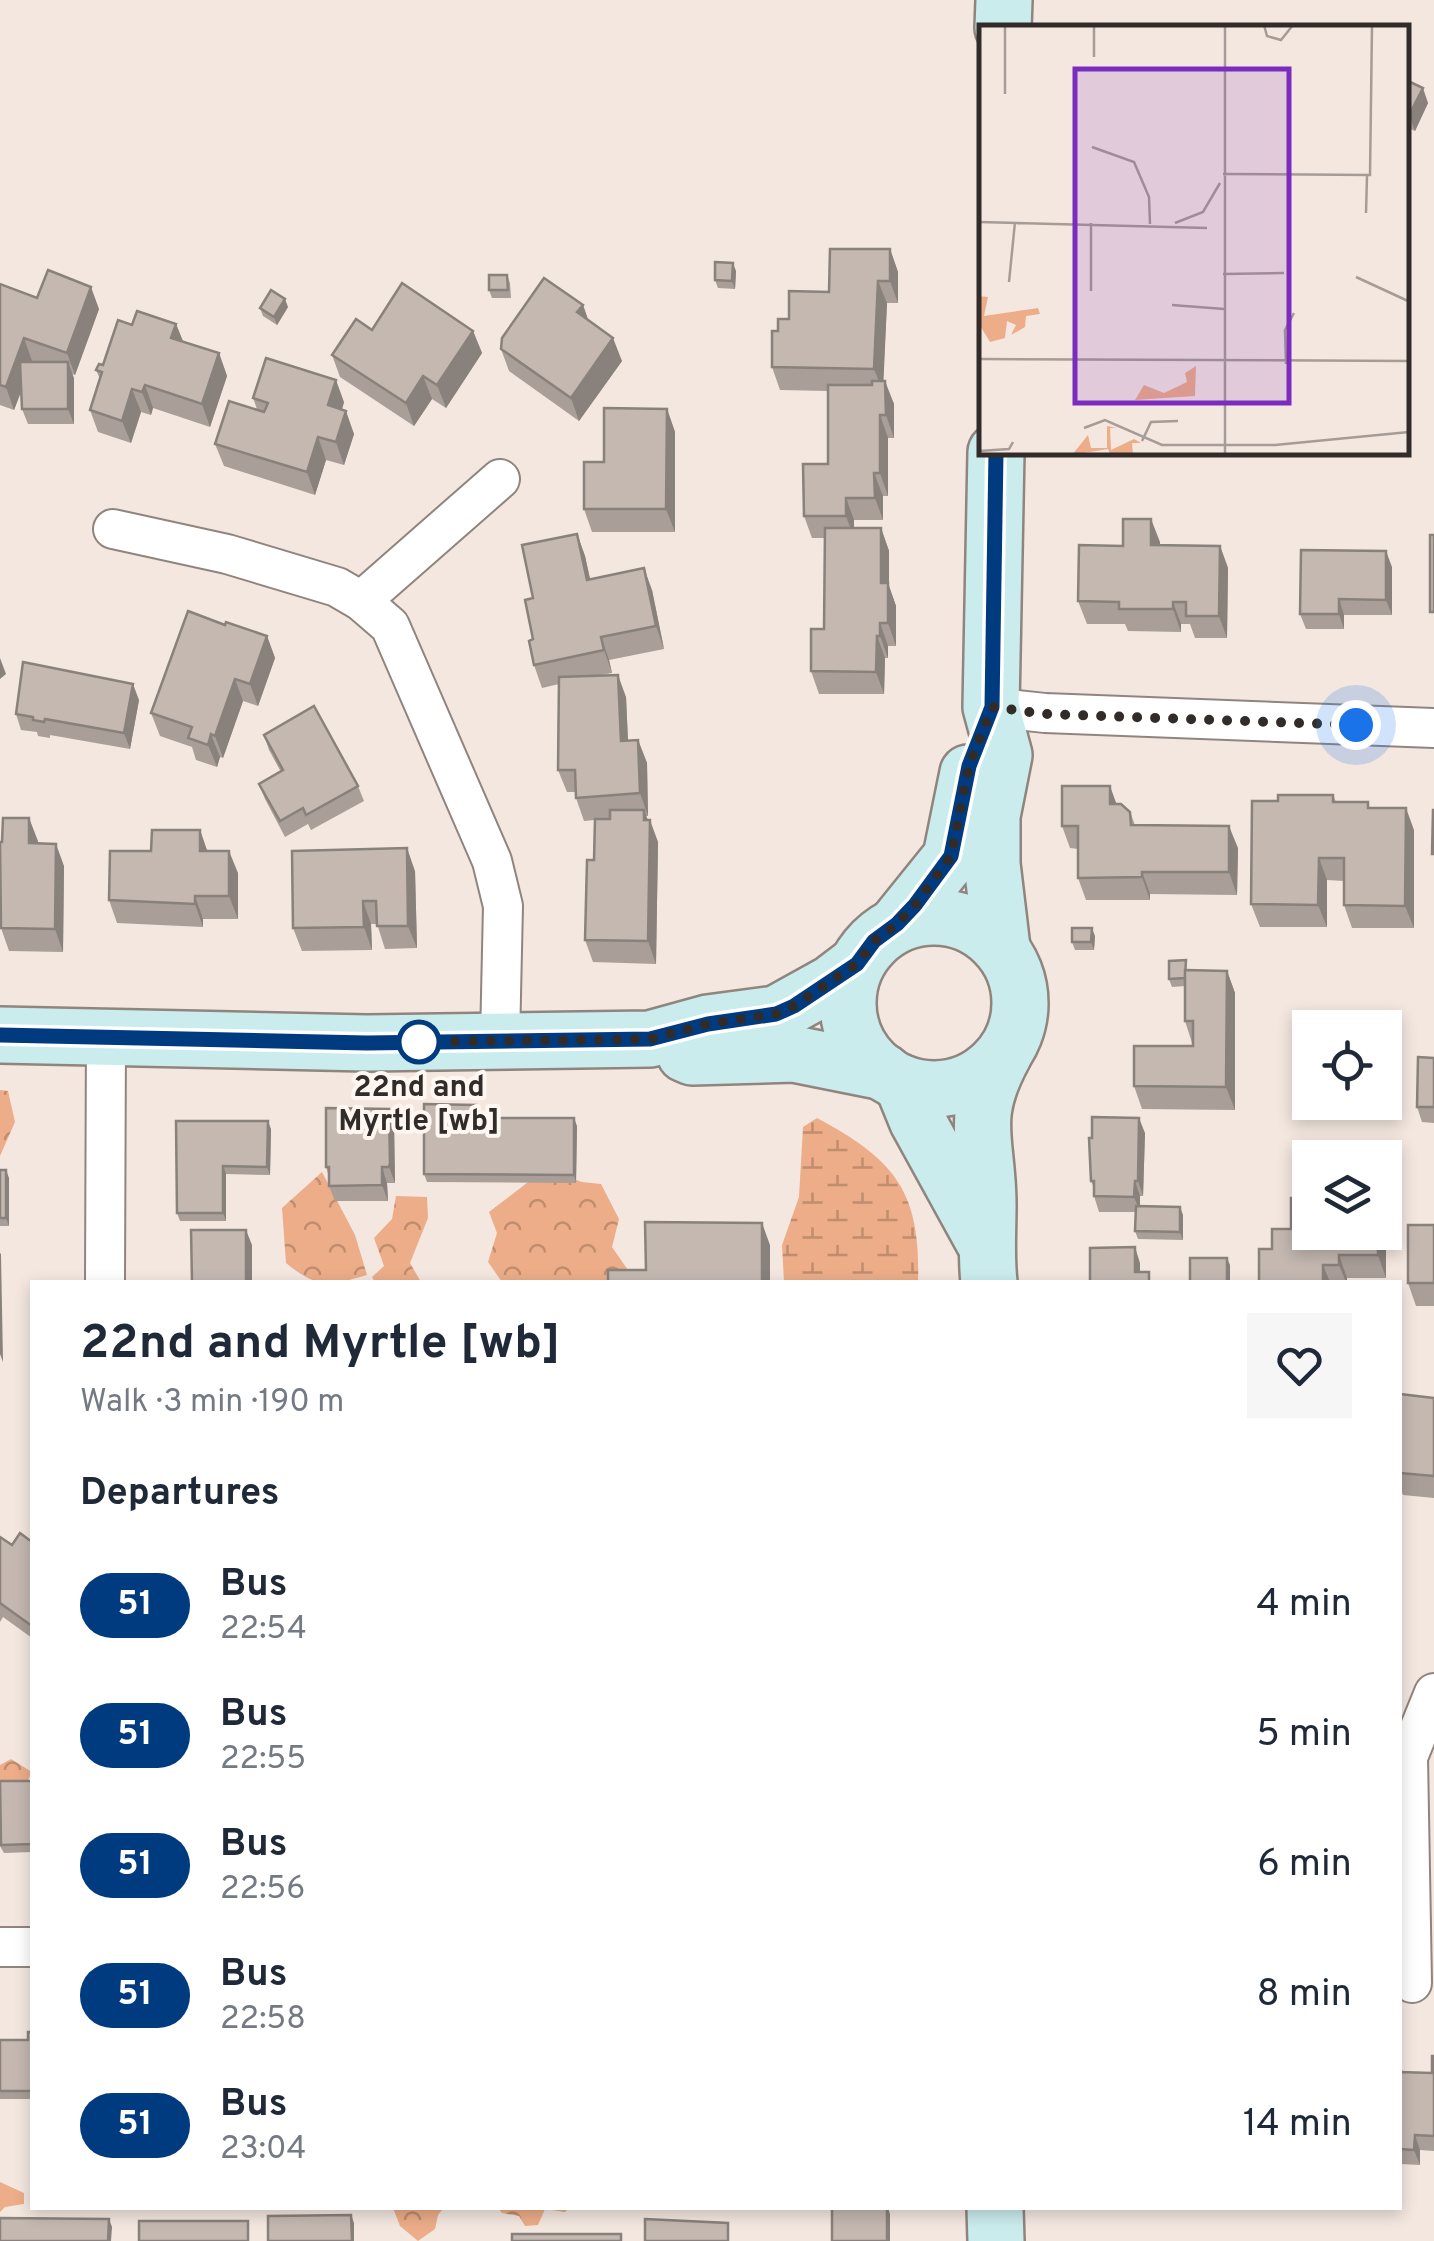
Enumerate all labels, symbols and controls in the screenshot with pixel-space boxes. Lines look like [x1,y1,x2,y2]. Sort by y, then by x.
inset map [979,25,1409,455]
your location [1331,700,1381,750]
map controls [1292,1010,1402,1250]
button: locate [1292,1010,1402,1120]
marker: 22nd and Myrtle [wb] [398,1021,440,1063]
place label: 22nd and Myrtle [wb] [338,1070,500,1141]
button: layers [1292,1140,1402,1250]
button: heart [1247,1313,1352,1418]
text: 22nd and Myrtle [wb] [80,1315,561,1375]
text: Walk · 3 min · 190 m [80,1383,344,1423]
text: Departures [80,1470,280,1519]
text: Bus [220,1561,287,1610]
text: 4 min [1256,1581,1352,1630]
text: 51 [117,1583,153,1627]
text: 22:54 [220,1610,307,1650]
text: Bus [220,1691,287,1740]
text: 5 min [1256,1711,1352,1760]
text: 51 [117,1713,153,1757]
text: 22:55 [220,1740,306,1780]
text: Bus [220,1821,287,1870]
text: 6 min [1257,1841,1352,1890]
text: 51 [117,1843,153,1887]
text: 22:56 [220,1870,305,1910]
text: Bus [220,1951,287,2000]
text: 8 min [1257,1971,1352,2020]
text: 51 [117,1973,153,2017]
text: 22:58 [220,2000,306,2040]
text: Bus [220,2081,287,2130]
text: 14 min [1243,2101,1352,2150]
text: 51 [117,2103,153,2147]
text: 23:04 [220,2130,306,2170]

